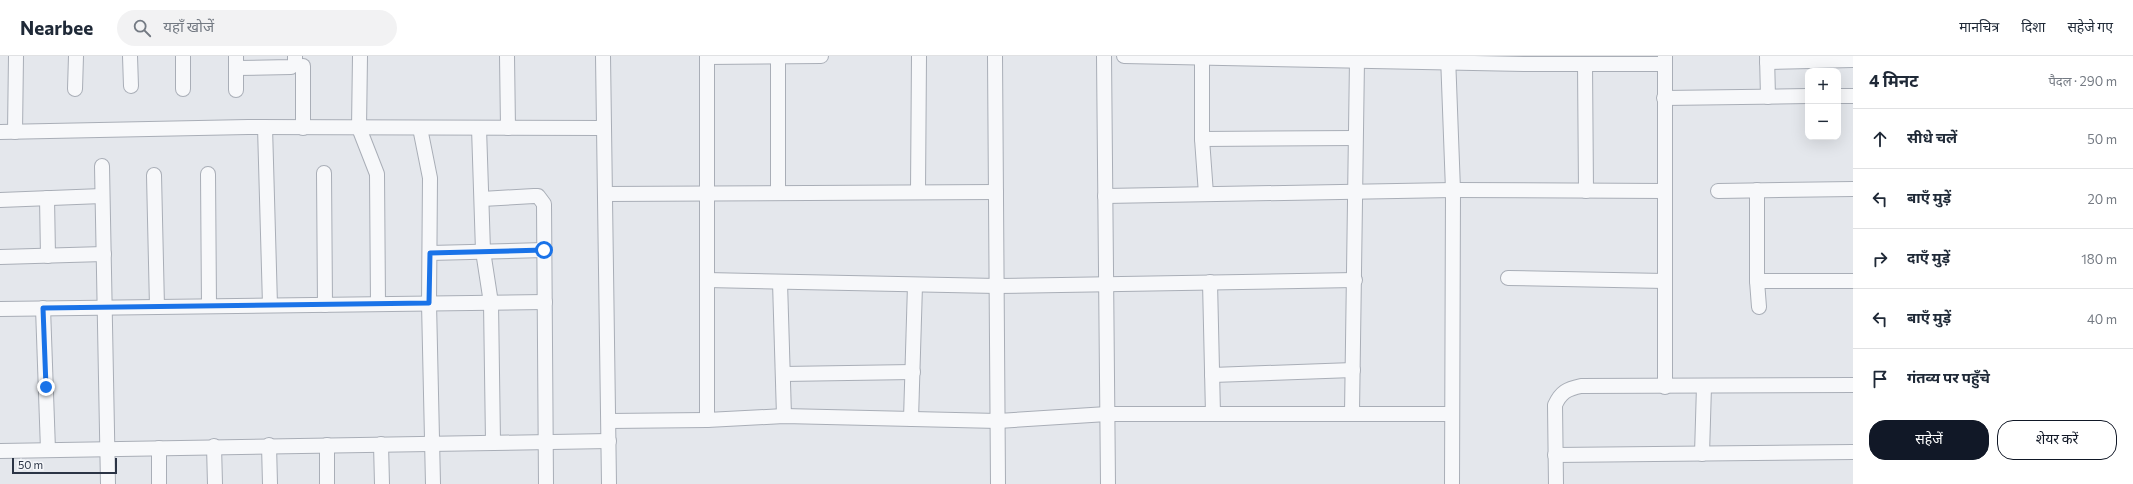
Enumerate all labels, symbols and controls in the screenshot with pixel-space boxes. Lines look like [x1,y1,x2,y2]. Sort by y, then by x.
search box [117,10,397,46]
text: Nearbee [20,16,93,39]
icon: search [131,17,153,39]
text: यहाँ खोजें [163,17,214,35]
text: मानचित्र [1959,18,1999,35]
text: दिशा [2021,18,2045,35]
text: सहेजे गए [2067,18,2113,35]
map controls [1805,68,1841,140]
button: + [1805,68,1841,104]
text: 4 मिनट [1869,70,1918,91]
text: पैदल · 290 m [2048,73,2117,89]
button: − [1805,104,1841,140]
icon: ahead [1869,128,1891,150]
text: सीधे चलें [1907,128,1957,146]
text: 50 m [2087,131,2117,147]
icon: left [1869,188,1891,210]
text: बाएँ मुड़ें [1907,188,1951,206]
text: 20 m [2088,191,2117,207]
route start [535,241,553,259]
icon: right [1869,248,1891,270]
text: दाएँ मुड़ें [1907,248,1950,266]
text: 180 m [2081,251,2117,267]
icon: left [1869,308,1891,330]
text: बाएँ मुड़ें [1907,308,1951,326]
text: 40 m [2087,311,2117,327]
icon: arrive [1869,368,1891,390]
text: गंतव्य पर पहुँचे [1907,368,1990,386]
route end [37,378,55,396]
button: सहेजें [1869,420,1989,460]
button: शेयर करें [1997,420,2117,460]
scale bar [12,456,117,475]
text: 50 m [18,458,43,471]

